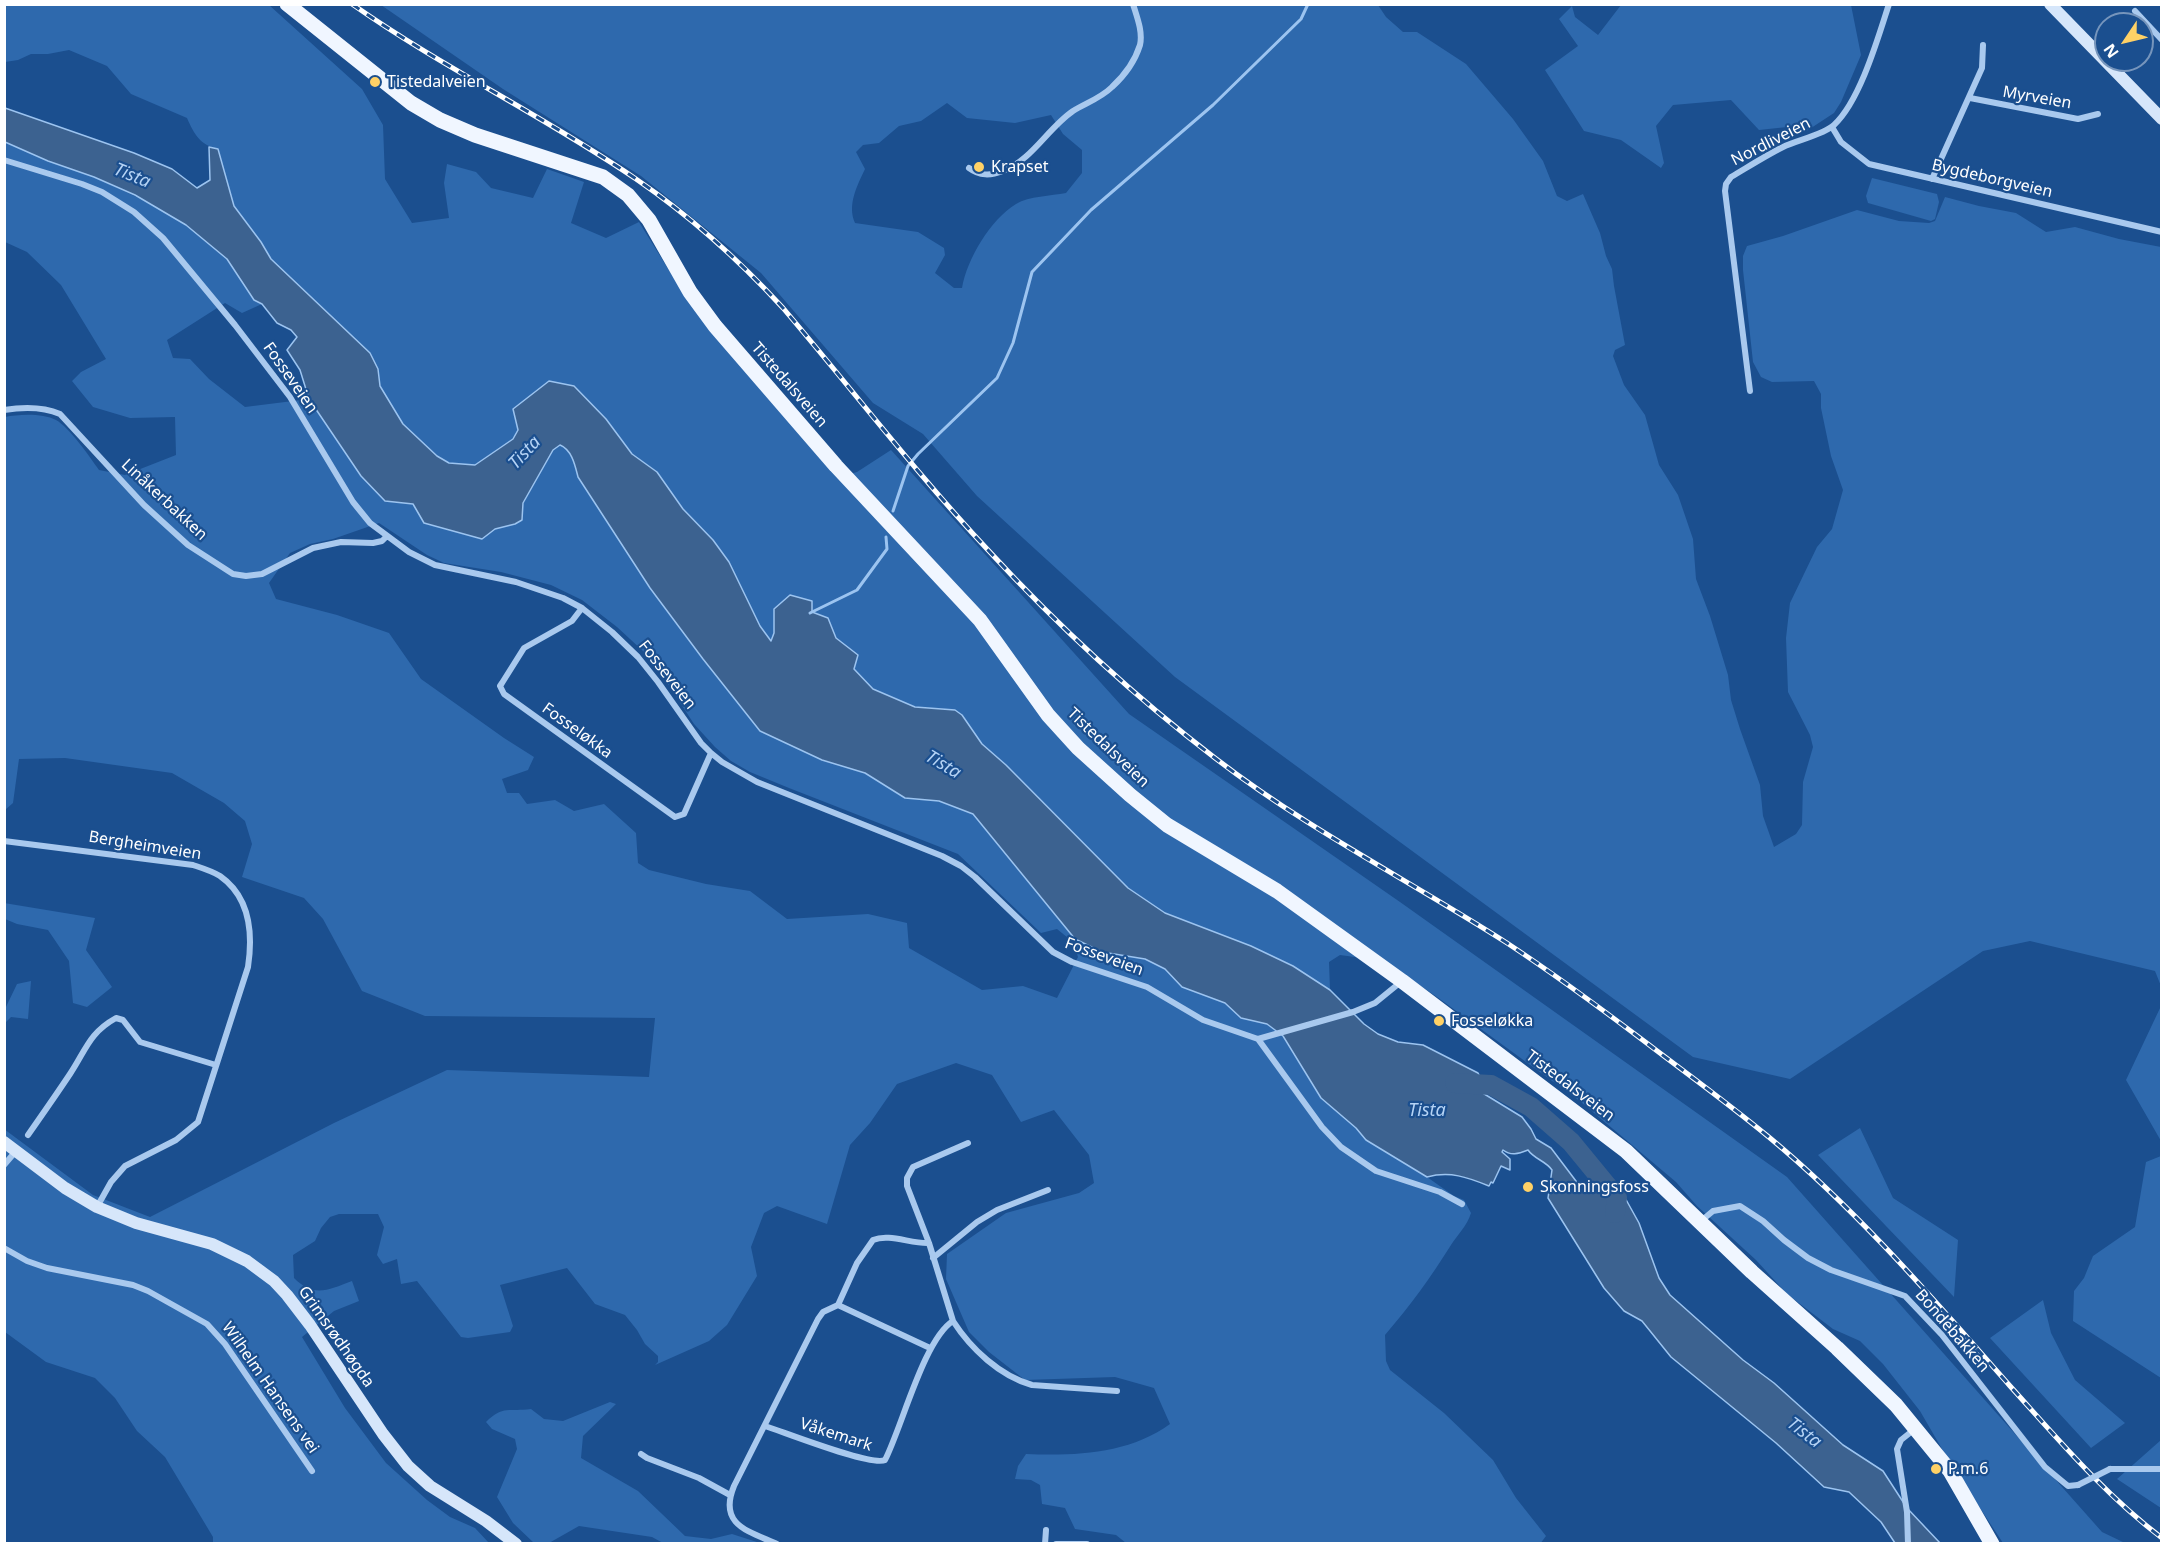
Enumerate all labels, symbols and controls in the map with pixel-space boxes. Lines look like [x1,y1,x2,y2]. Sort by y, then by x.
north arrow [2094,12,2154,72]
text: N [2098,40,2124,63]
place label: Tistedalveien [387,72,486,92]
marker: Tistedalveien [368,75,382,89]
street label: Myrveien [2001,83,2073,113]
street label: Nordliveien [1728,114,1814,170]
street label: Bygdeborgveien [1930,156,2054,202]
place label: Krapset [991,157,1048,177]
water label: Tista [111,159,153,193]
marker: Krapset [972,160,986,174]
street label: Fosseveien [259,339,321,417]
street label: Tistedalsveien [747,339,831,431]
water label: Tista [504,432,546,474]
street label: Linåkerbakken [117,455,211,545]
street label: Fosseveien [634,637,700,713]
street label: Fosseløkka [538,699,616,763]
street label: Tistedalsveien [1063,704,1153,792]
water label: Tista [921,746,965,784]
street label: Bergheimveien [87,828,203,864]
street label: Fosseveien [1062,934,1146,980]
place label: Fosseløkka [1451,1011,1533,1031]
marker: Fosseløkka [1432,1014,1446,1028]
street label: Tistedalsveien [1522,1046,1618,1126]
water label: Tista [1408,1100,1446,1122]
place label: Skonningsfoss [1540,1177,1649,1197]
marker: Skonningsfoss [1521,1180,1535,1194]
street label: Grimsrødhøgda [294,1283,378,1391]
street label: Bondebakken [1911,1286,1993,1376]
street label: Wilhelm Hansens vei [217,1319,323,1457]
water label: Tista [1782,1413,1826,1453]
street label: Våkemark [797,1414,875,1456]
place label: P.m.6 [1948,1459,1988,1479]
marker: P.m.6 [1929,1462,1943,1476]

